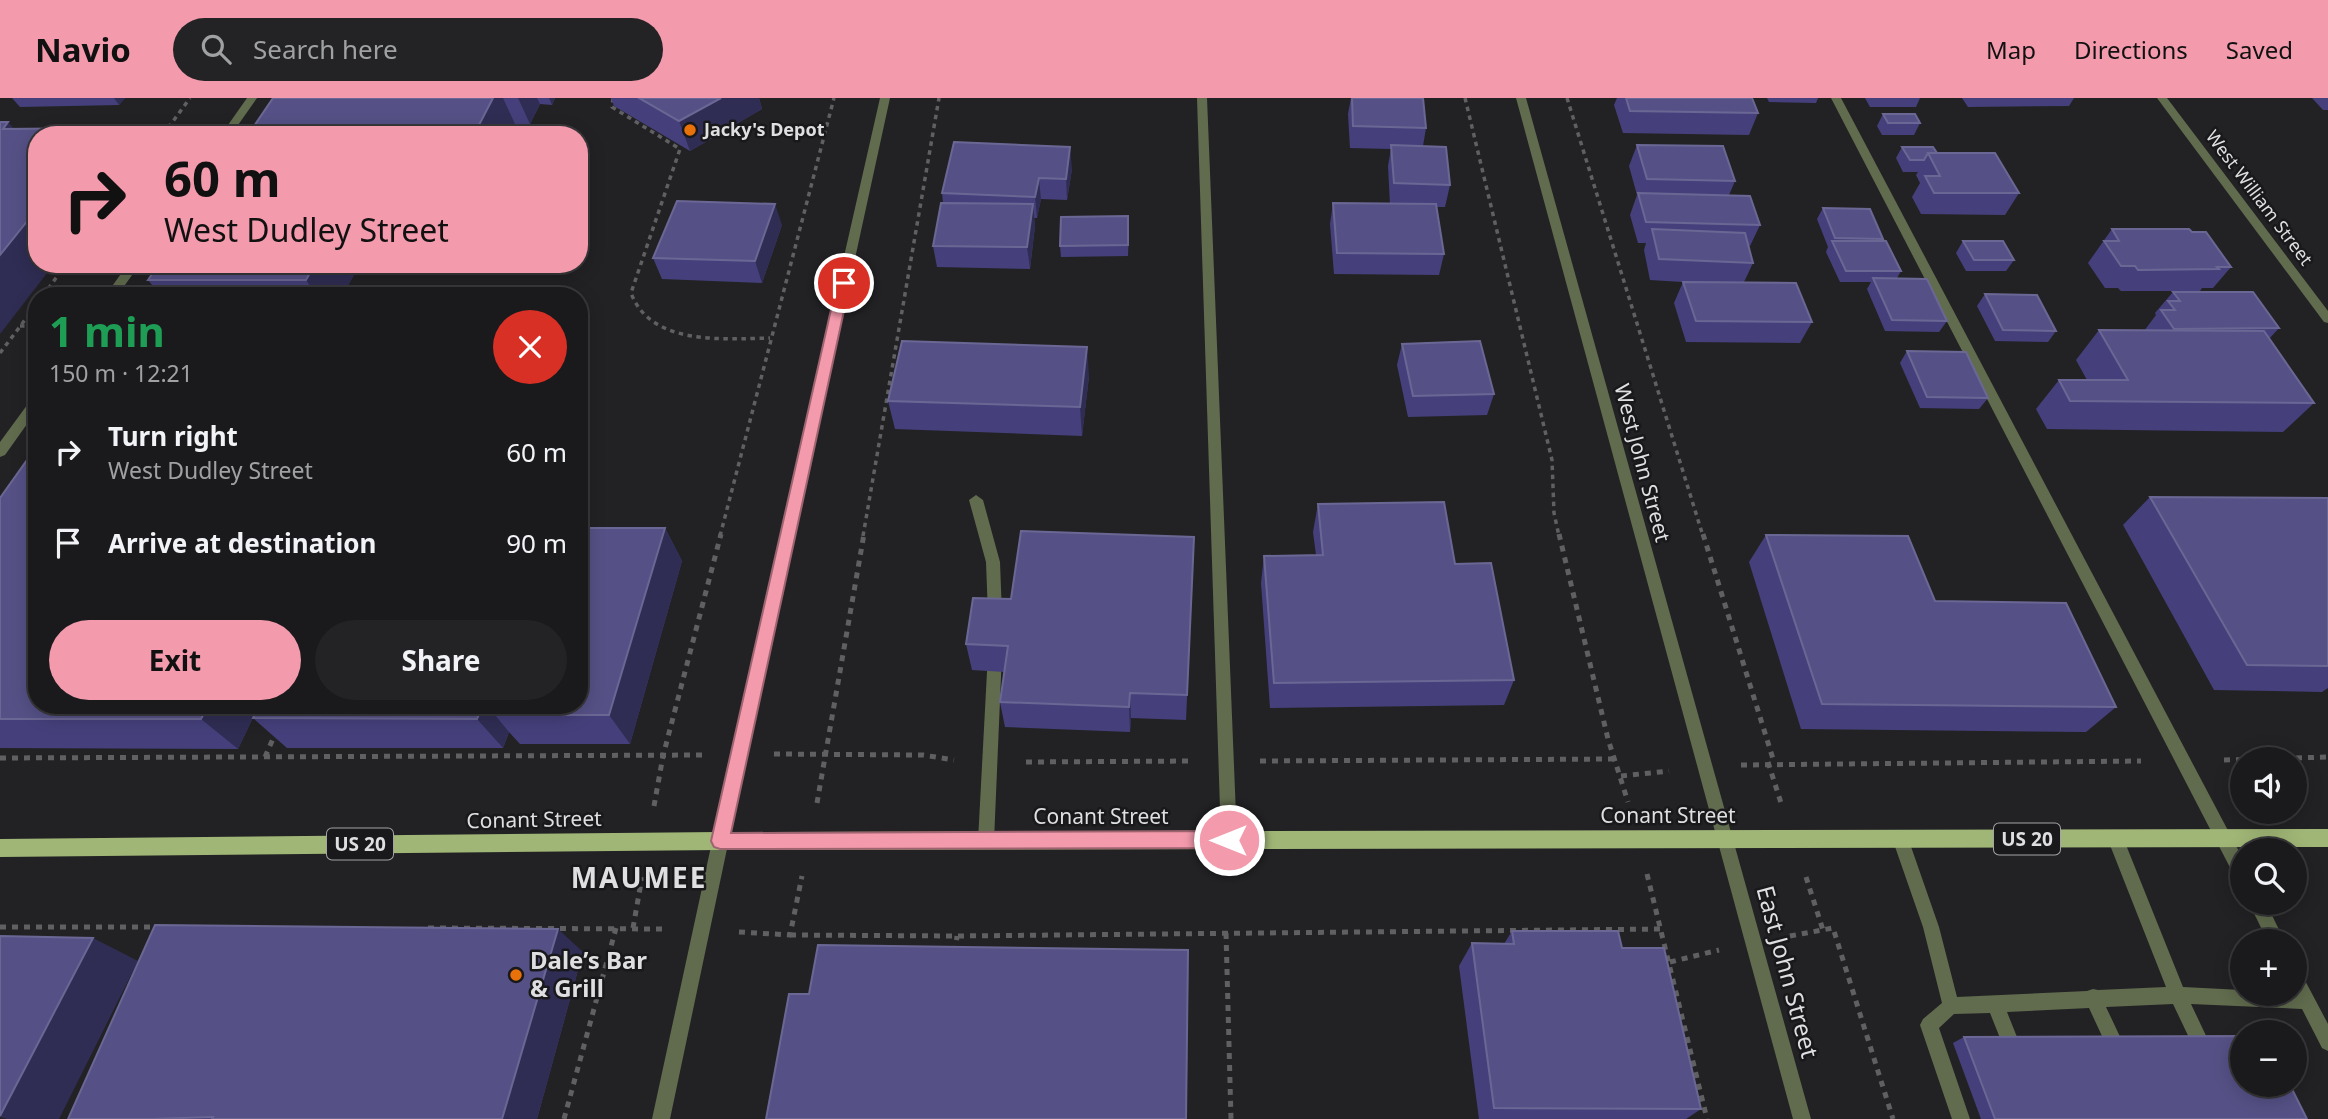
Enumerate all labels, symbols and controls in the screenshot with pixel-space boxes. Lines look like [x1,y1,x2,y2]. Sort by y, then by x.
search box [173,18,663,81]
text: Navio [35,27,131,72]
icon: search [197,30,235,68]
text: Search here [253,31,398,67]
text: Map [1986,33,2036,66]
text: Directions [2074,33,2188,66]
text: Saved [2226,33,2293,66]
place label: Jacky's Depot [702,117,825,141]
marker: Jacky's Depot [682,122,698,138]
street label: West William Street [2201,125,2319,270]
text: 60 m [164,145,281,211]
icon: right [49,154,140,245]
text: West Dudley Street [164,208,449,251]
pin [814,253,874,313]
icon: arrive [825,264,863,302]
text: 1 min [49,302,165,359]
button: close [493,310,567,384]
text: 150 m · 12:21 [49,357,193,389]
street label: West John Street [1608,381,1678,545]
text: Turn right [108,418,238,454]
icon: right [49,433,87,471]
text: 60 m [506,434,567,470]
text: West Dudley Street [108,454,313,486]
icon: arrive [49,524,87,562]
text: Arrive at destination [108,525,377,561]
text: 90 m [506,525,567,561]
button: Exit [49,620,301,700]
button: Share [315,620,567,700]
map controls [2230,747,2307,1097]
button: sound [2230,747,2307,824]
street label: Conant Street [1600,801,1736,829]
street label: Conant Street [1033,802,1169,830]
position arrow [1192,803,1266,877]
street label: Conant Street [466,804,602,834]
road number: US 20 [1994,824,2060,854]
road number: US 20 [327,828,393,860]
button: search [2230,838,2307,915]
district label: MAUMEE [571,858,707,896]
street label: East John Street [1750,882,1827,1062]
button: + [2230,929,2307,1006]
place label: Dale’s Bar & Grill [530,943,647,1004]
marker: Dale’s Bar & Grill [508,967,524,983]
button: − [2230,1020,2307,1097]

